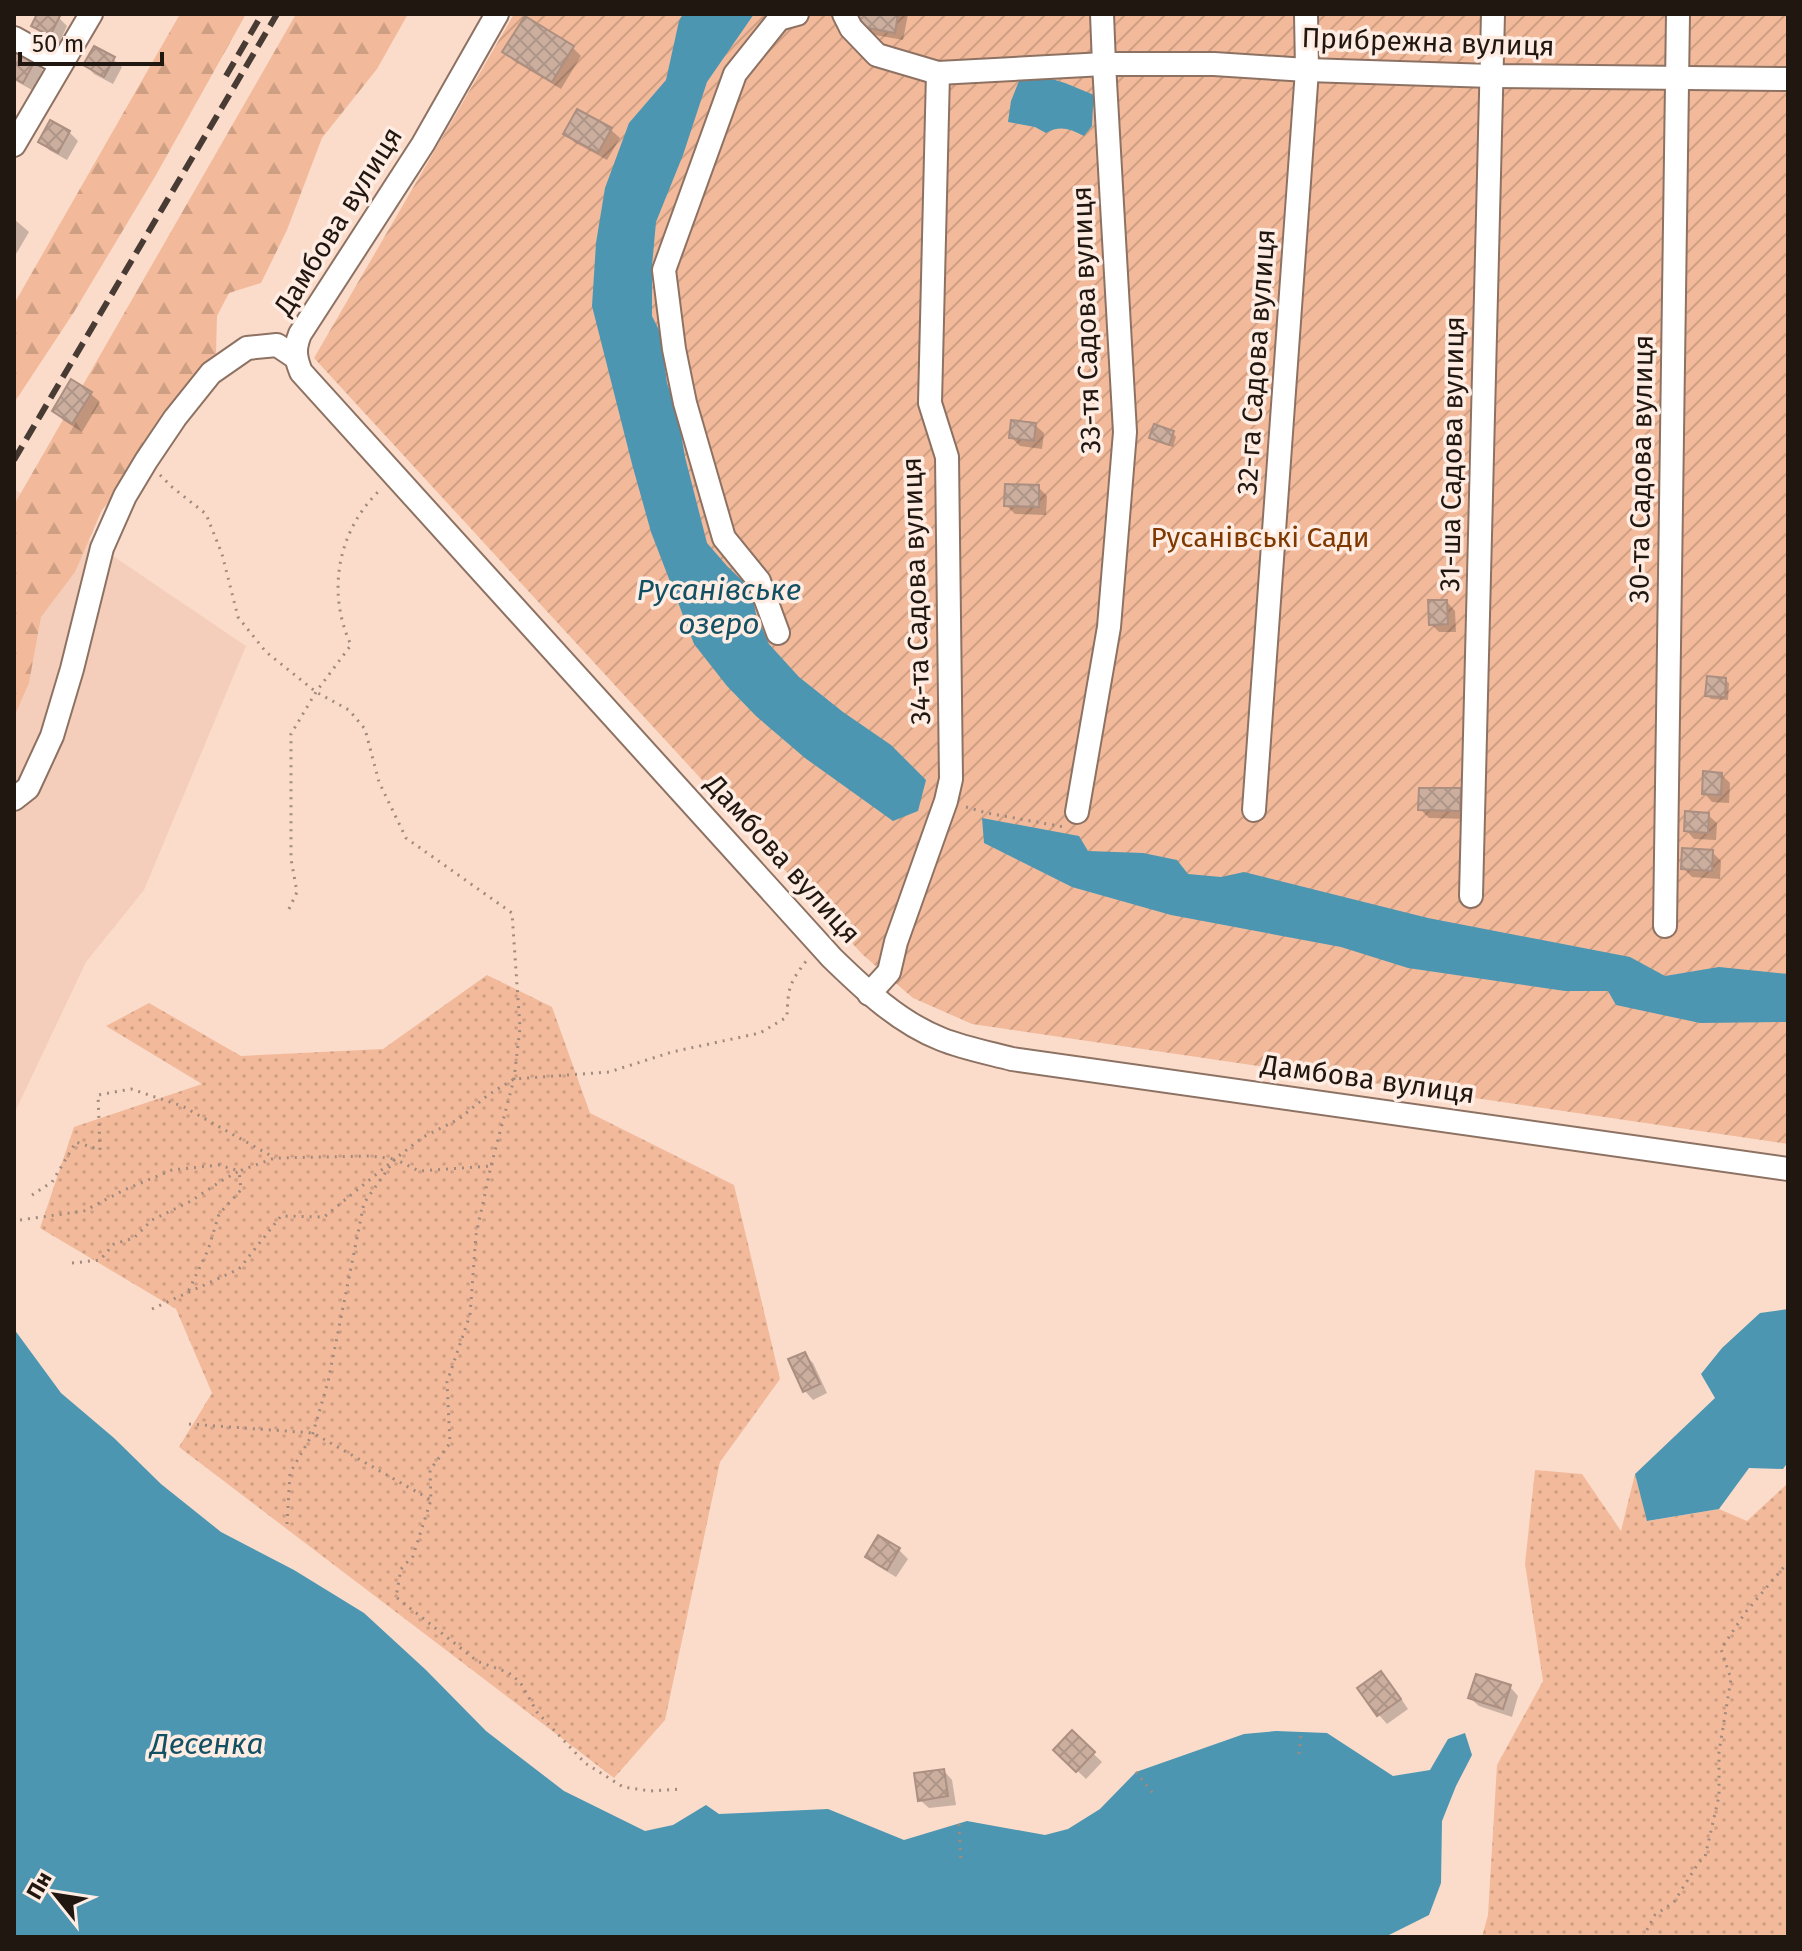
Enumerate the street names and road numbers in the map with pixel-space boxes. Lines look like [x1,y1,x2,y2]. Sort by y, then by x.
street label: Прибрежна вулиця [1301,21,1555,63]
street label: Дамбова вулиця [266,121,409,322]
street label: 33-тя Садова вулиця [1065,186,1107,454]
street label: 32-га Садова вулиця [1230,228,1282,496]
street label: 31-ша Садова вулиця [1433,316,1471,592]
street label: 30-та Садова вулиця [1622,334,1660,604]
street label: 34-та Садова вулиця [895,457,937,725]
street label: Дамбова вулиця [698,767,867,950]
street label: Дамбова вулиця [1258,1048,1477,1110]

